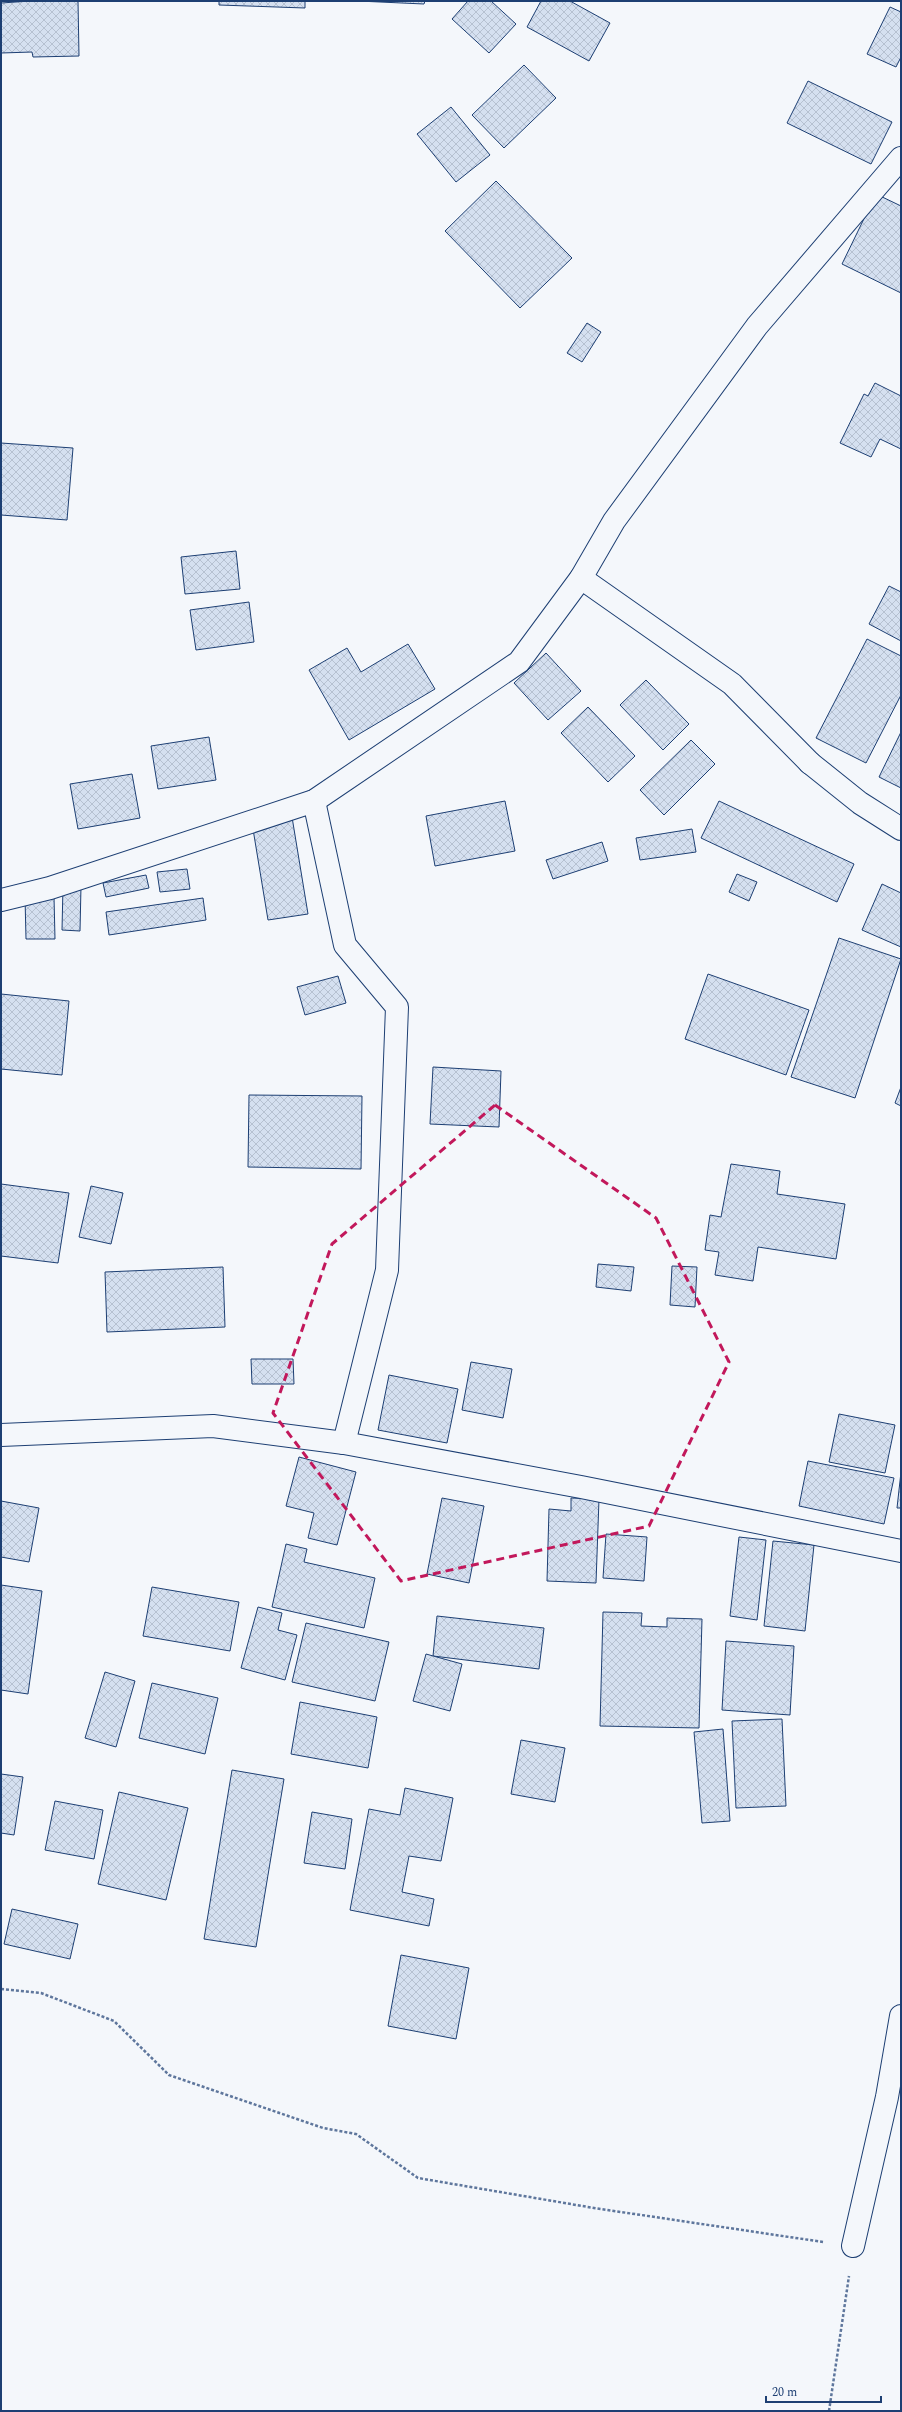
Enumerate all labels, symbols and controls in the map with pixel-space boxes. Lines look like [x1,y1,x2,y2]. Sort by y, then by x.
scale bar [766,2378,881,2404]
text: 20 m [772,2383,797,2402]

